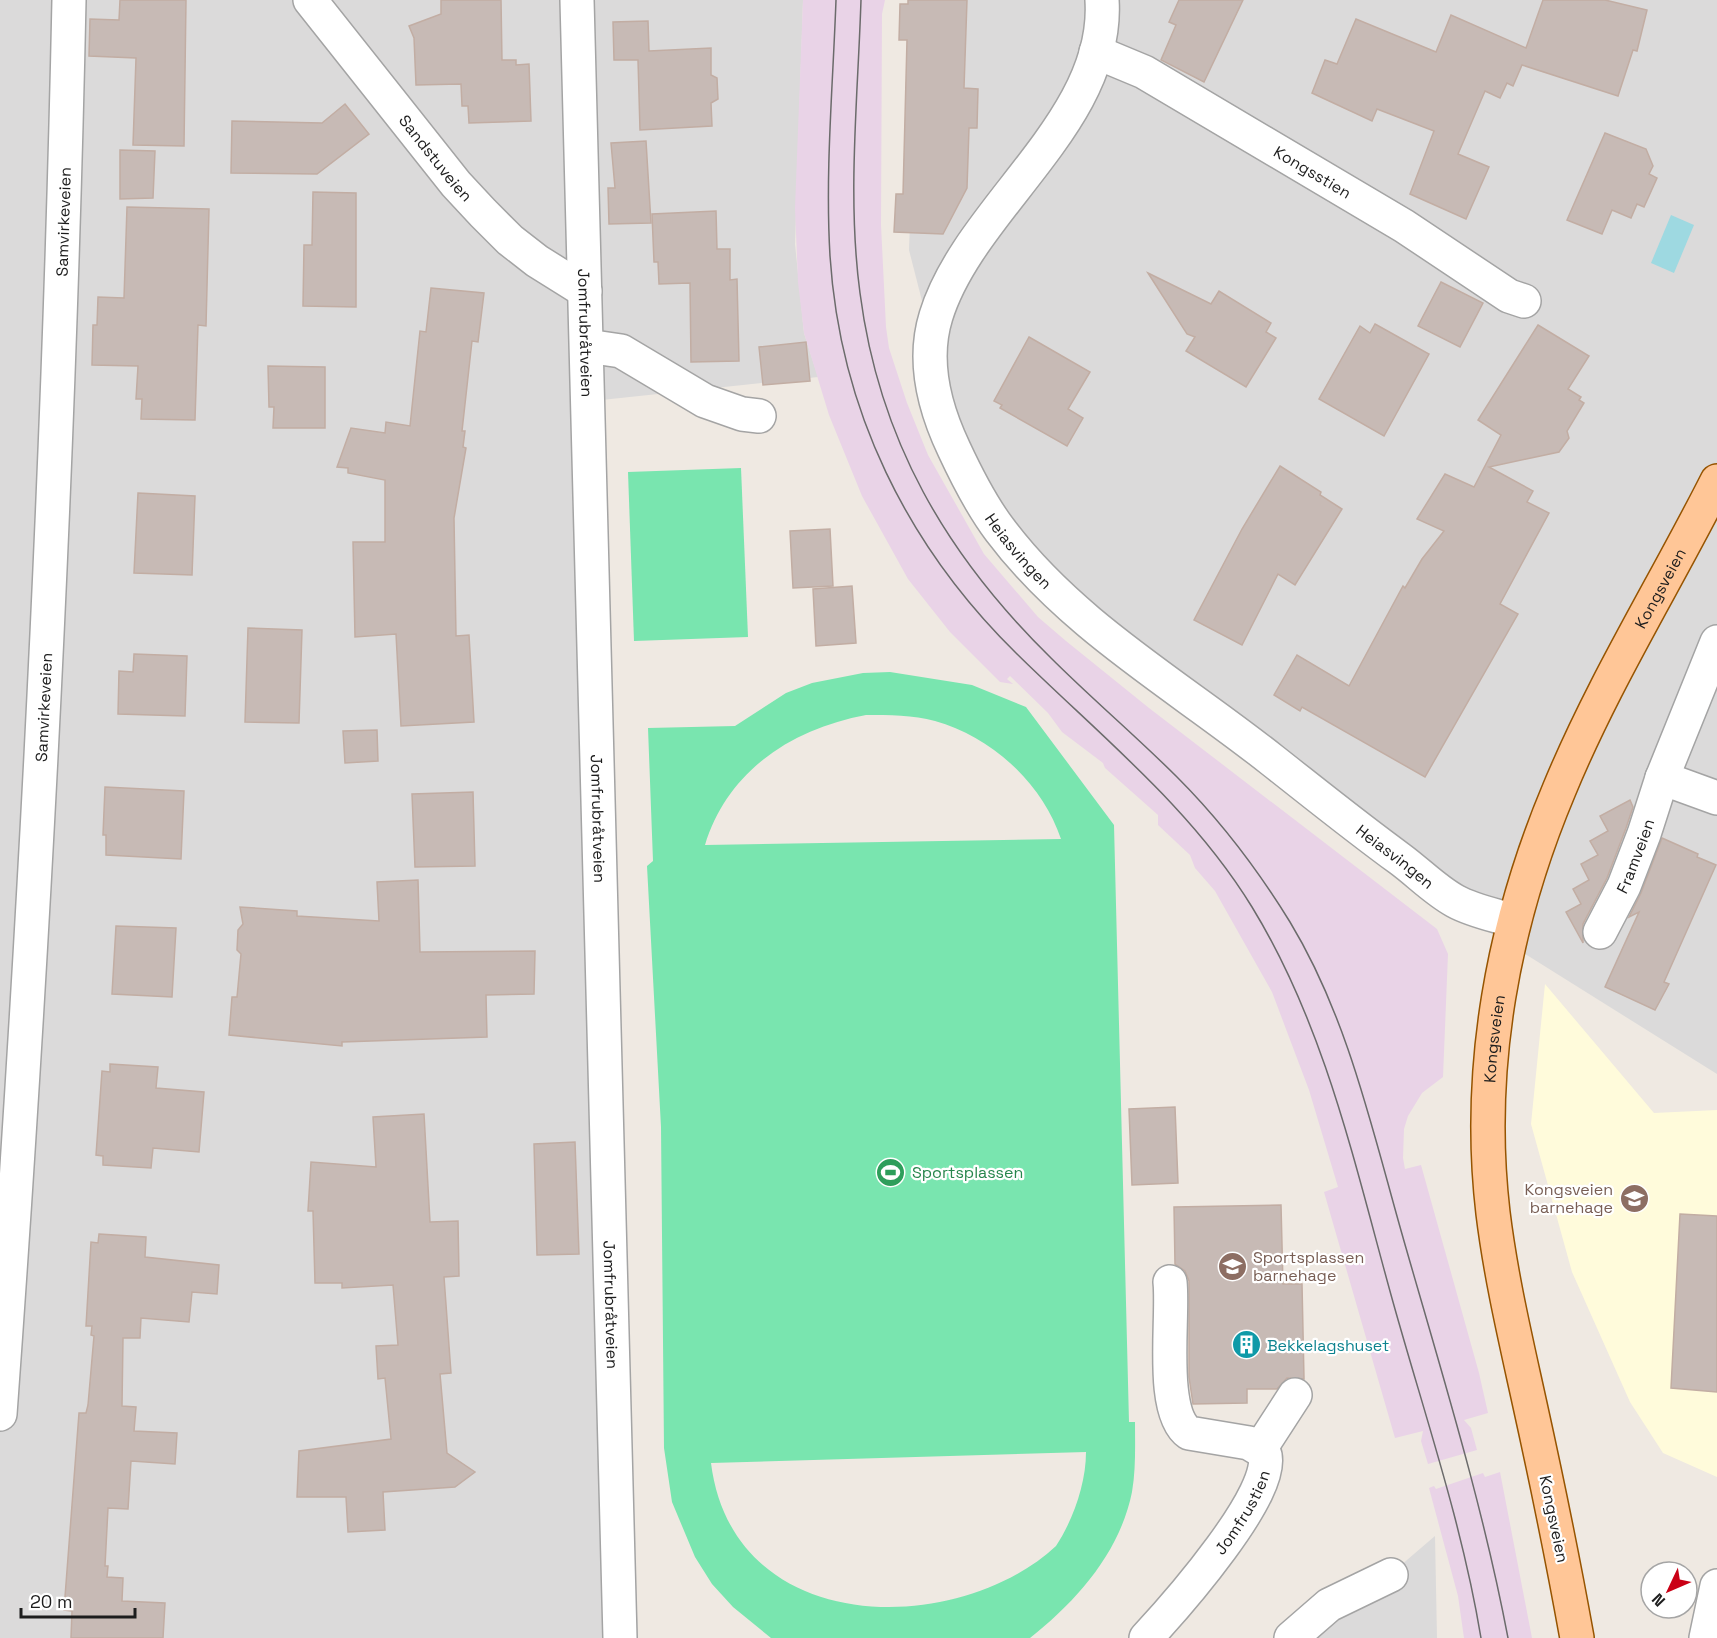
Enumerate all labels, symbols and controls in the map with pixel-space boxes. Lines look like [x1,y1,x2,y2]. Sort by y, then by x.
street label: Sandstuveien [395,110,477,206]
street label: Kongsstien [1270,141,1355,203]
street label: Samvirkeveien [51,167,75,277]
street label: Jomfrubråtveien [574,268,598,397]
street label: Heiasvingen [981,509,1057,593]
street label: Kongsveien [1630,544,1690,632]
street label: Samvirkeveien [30,652,57,763]
street label: Jomfrubråtveien [586,754,611,883]
street label: Framveien [1611,816,1659,897]
street label: Heiasvingen [1352,819,1439,893]
street label: Kongsveien [1479,993,1509,1083]
sports icon: Sportsplassen [875,1156,907,1188]
place label: Sportsplassen [912,1162,1023,1183]
place label: Kongsveien barnehage [1524,1179,1613,1218]
school or university icon: Kongsveien barnehage [1618,1182,1650,1214]
street label: Jomfrubråtveien [599,1240,623,1369]
place label: Sportsplassen barnehage [1253,1247,1364,1286]
school or university icon: Sportsplassen barnehage [1216,1250,1248,1282]
building icon: Bekkelagshuset [1230,1329,1262,1361]
place label: Bekkelagshuset [1267,1335,1389,1356]
street label: Jomfrustien [1209,1468,1275,1559]
street label: Kongsveien [1535,1474,1573,1564]
north arrow [1639,1560,1699,1620]
scale bar [21,1581,135,1619]
text: N [1647,1589,1670,1611]
text: 20 m [30,1590,73,1613]

